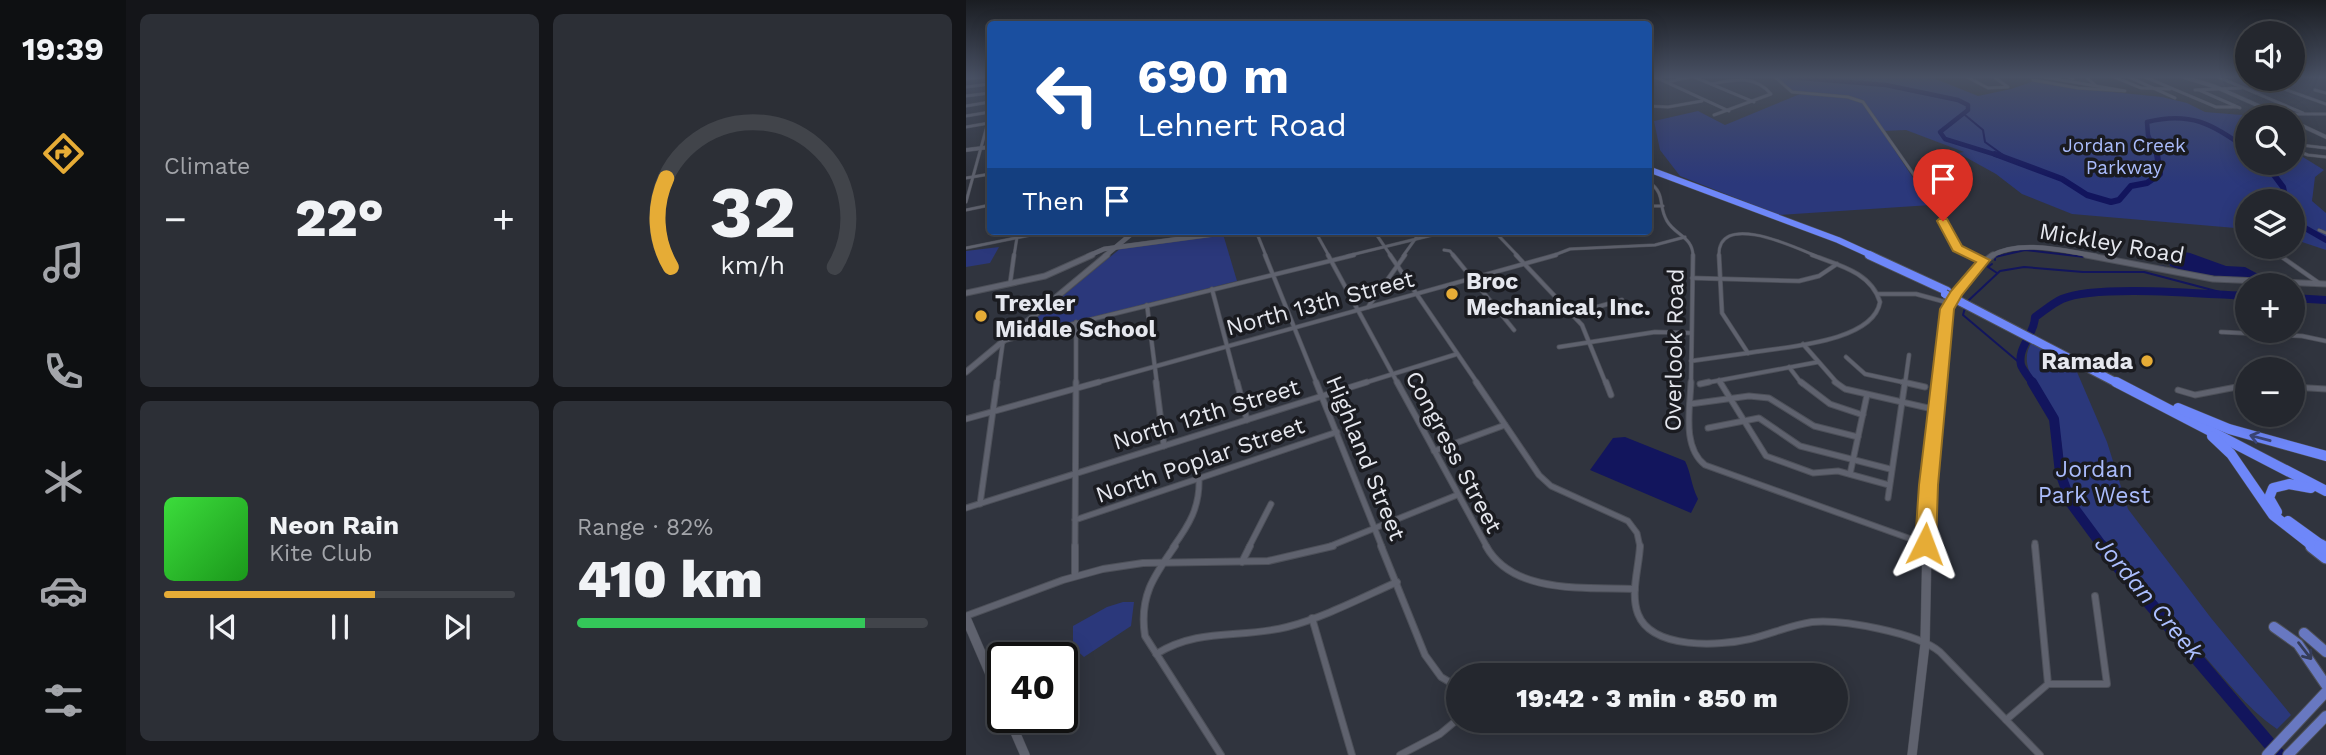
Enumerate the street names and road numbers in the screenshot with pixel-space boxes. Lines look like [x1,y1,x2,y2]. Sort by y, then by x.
street label: Mickley Road [2037,217,2187,270]
street label: North 13th Street [1223,265,1418,342]
street label: Overlook Road [1660,268,1689,432]
street label: Congress Street [1399,367,1508,538]
street label: Highland Street [1320,372,1411,545]
street label: North 12th Street [1110,373,1303,456]
street label: North Poplar Street [1092,412,1308,509]

